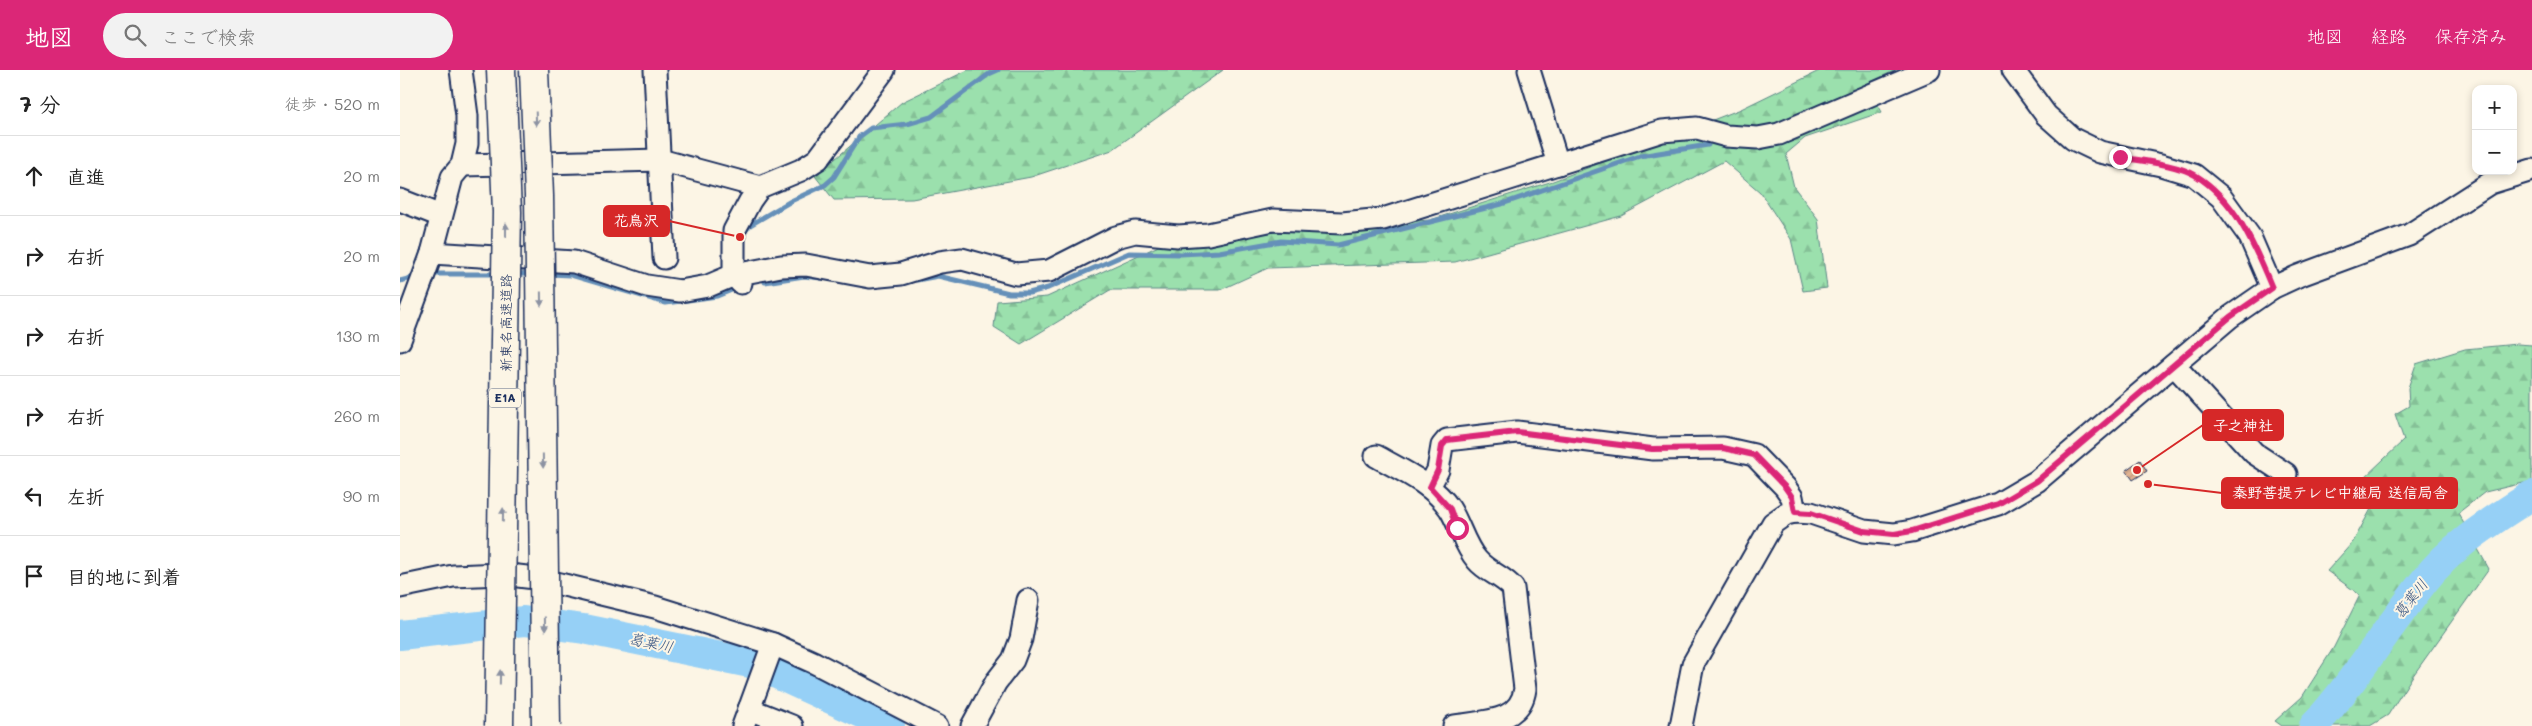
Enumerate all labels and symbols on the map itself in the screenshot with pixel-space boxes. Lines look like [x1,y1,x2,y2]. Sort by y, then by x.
one-way arrow [533,111,541,127]
route end [2109,146,2132,169]
callout: 花鳥沢 [604,206,669,236]
text: 花鳥沢 [613,210,659,230]
one-way arrow [502,222,510,238]
street label: 新東名高速道路 [496,274,515,372]
one-way arrow [537,291,545,307]
road number: E1A [489,388,521,408]
callout: 子之神社 [2203,410,2283,440]
text: 子之神社 [2213,415,2273,435]
one-way arrow [539,453,547,469]
callout: 秦野菩提テレビ中継局 送信局舎 [2222,478,2457,508]
text: 秦野菩提テレビ中継局 送信局舎 [2232,482,2448,502]
one-way arrow [499,507,507,523]
route start [1446,517,1469,540]
water label: 葛葉川 [2388,574,2432,622]
one-way arrow [541,616,549,632]
water label: 葛葉川 [627,628,675,656]
one-way arrow [496,669,504,685]

